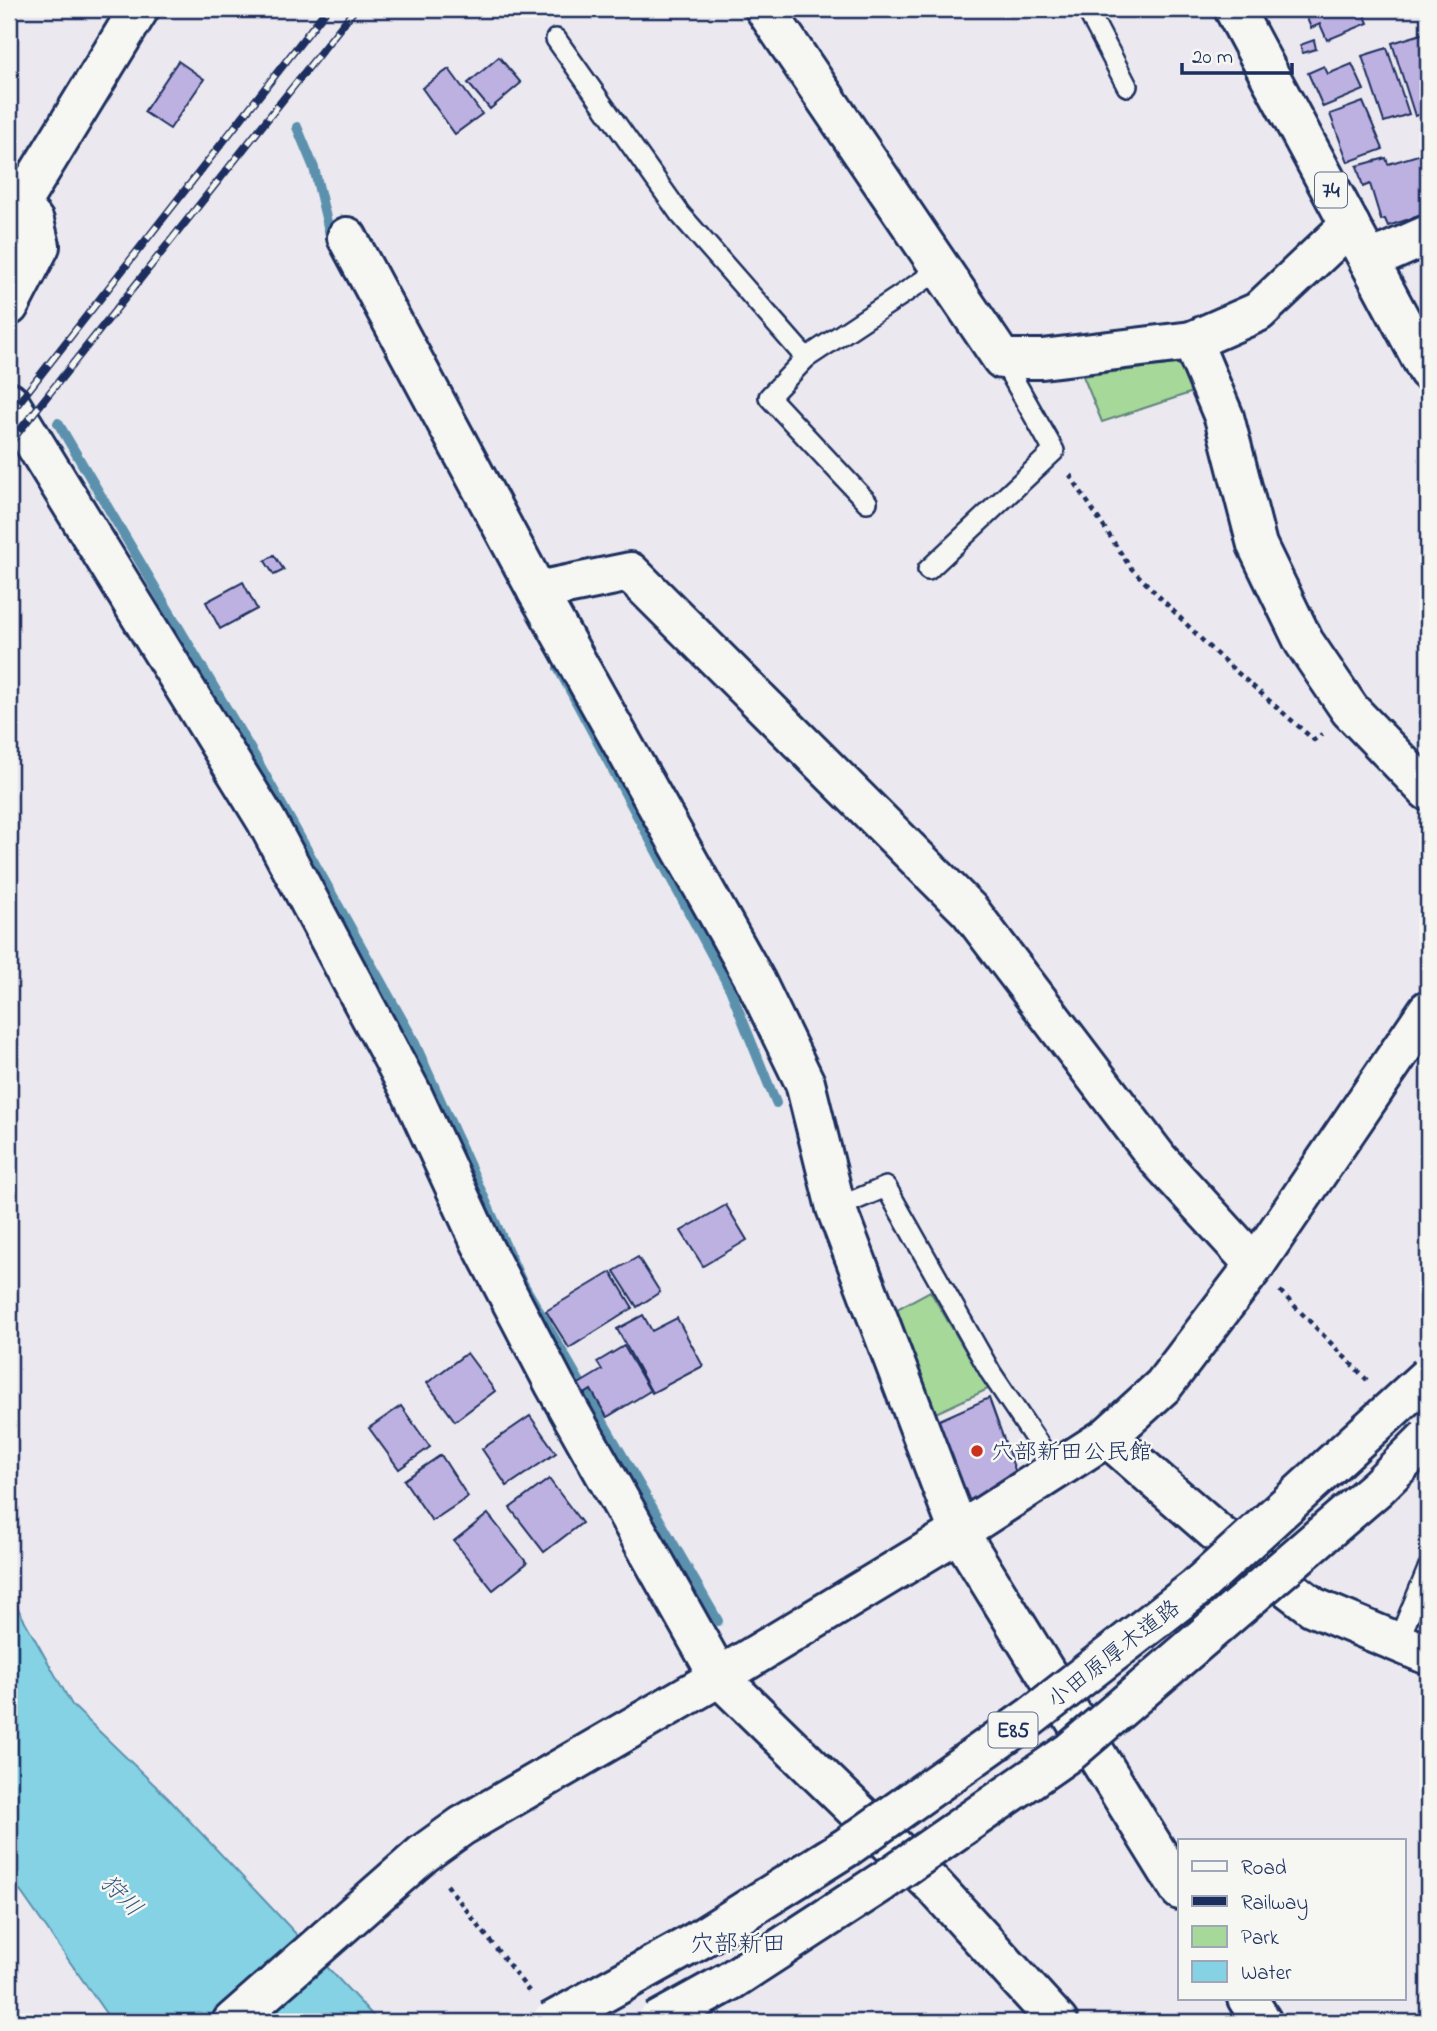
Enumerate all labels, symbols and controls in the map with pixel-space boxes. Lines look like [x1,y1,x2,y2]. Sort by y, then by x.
scale bar [1182,32,1292,76]
text: 20 m [1192,43,1233,73]
road number: 74 [1315,172,1347,208]
place label: 穴部新田公民館 [991,1437,1152,1470]
marker: 穴部新田公民館 [969,1443,985,1459]
street label: 小田原厚木道路 [1041,1592,1188,1718]
road number: E85 [988,1712,1038,1748]
legend [1178,1839,1406,2000]
text: Road [1241,1854,1287,1884]
water label: 狩川 [91,1867,150,1926]
text: Railway [1241,1889,1308,1921]
text: Park [1241,1924,1280,1954]
district label: 穴部新田 [690,1928,786,1963]
text: Water [1241,1959,1292,1989]

